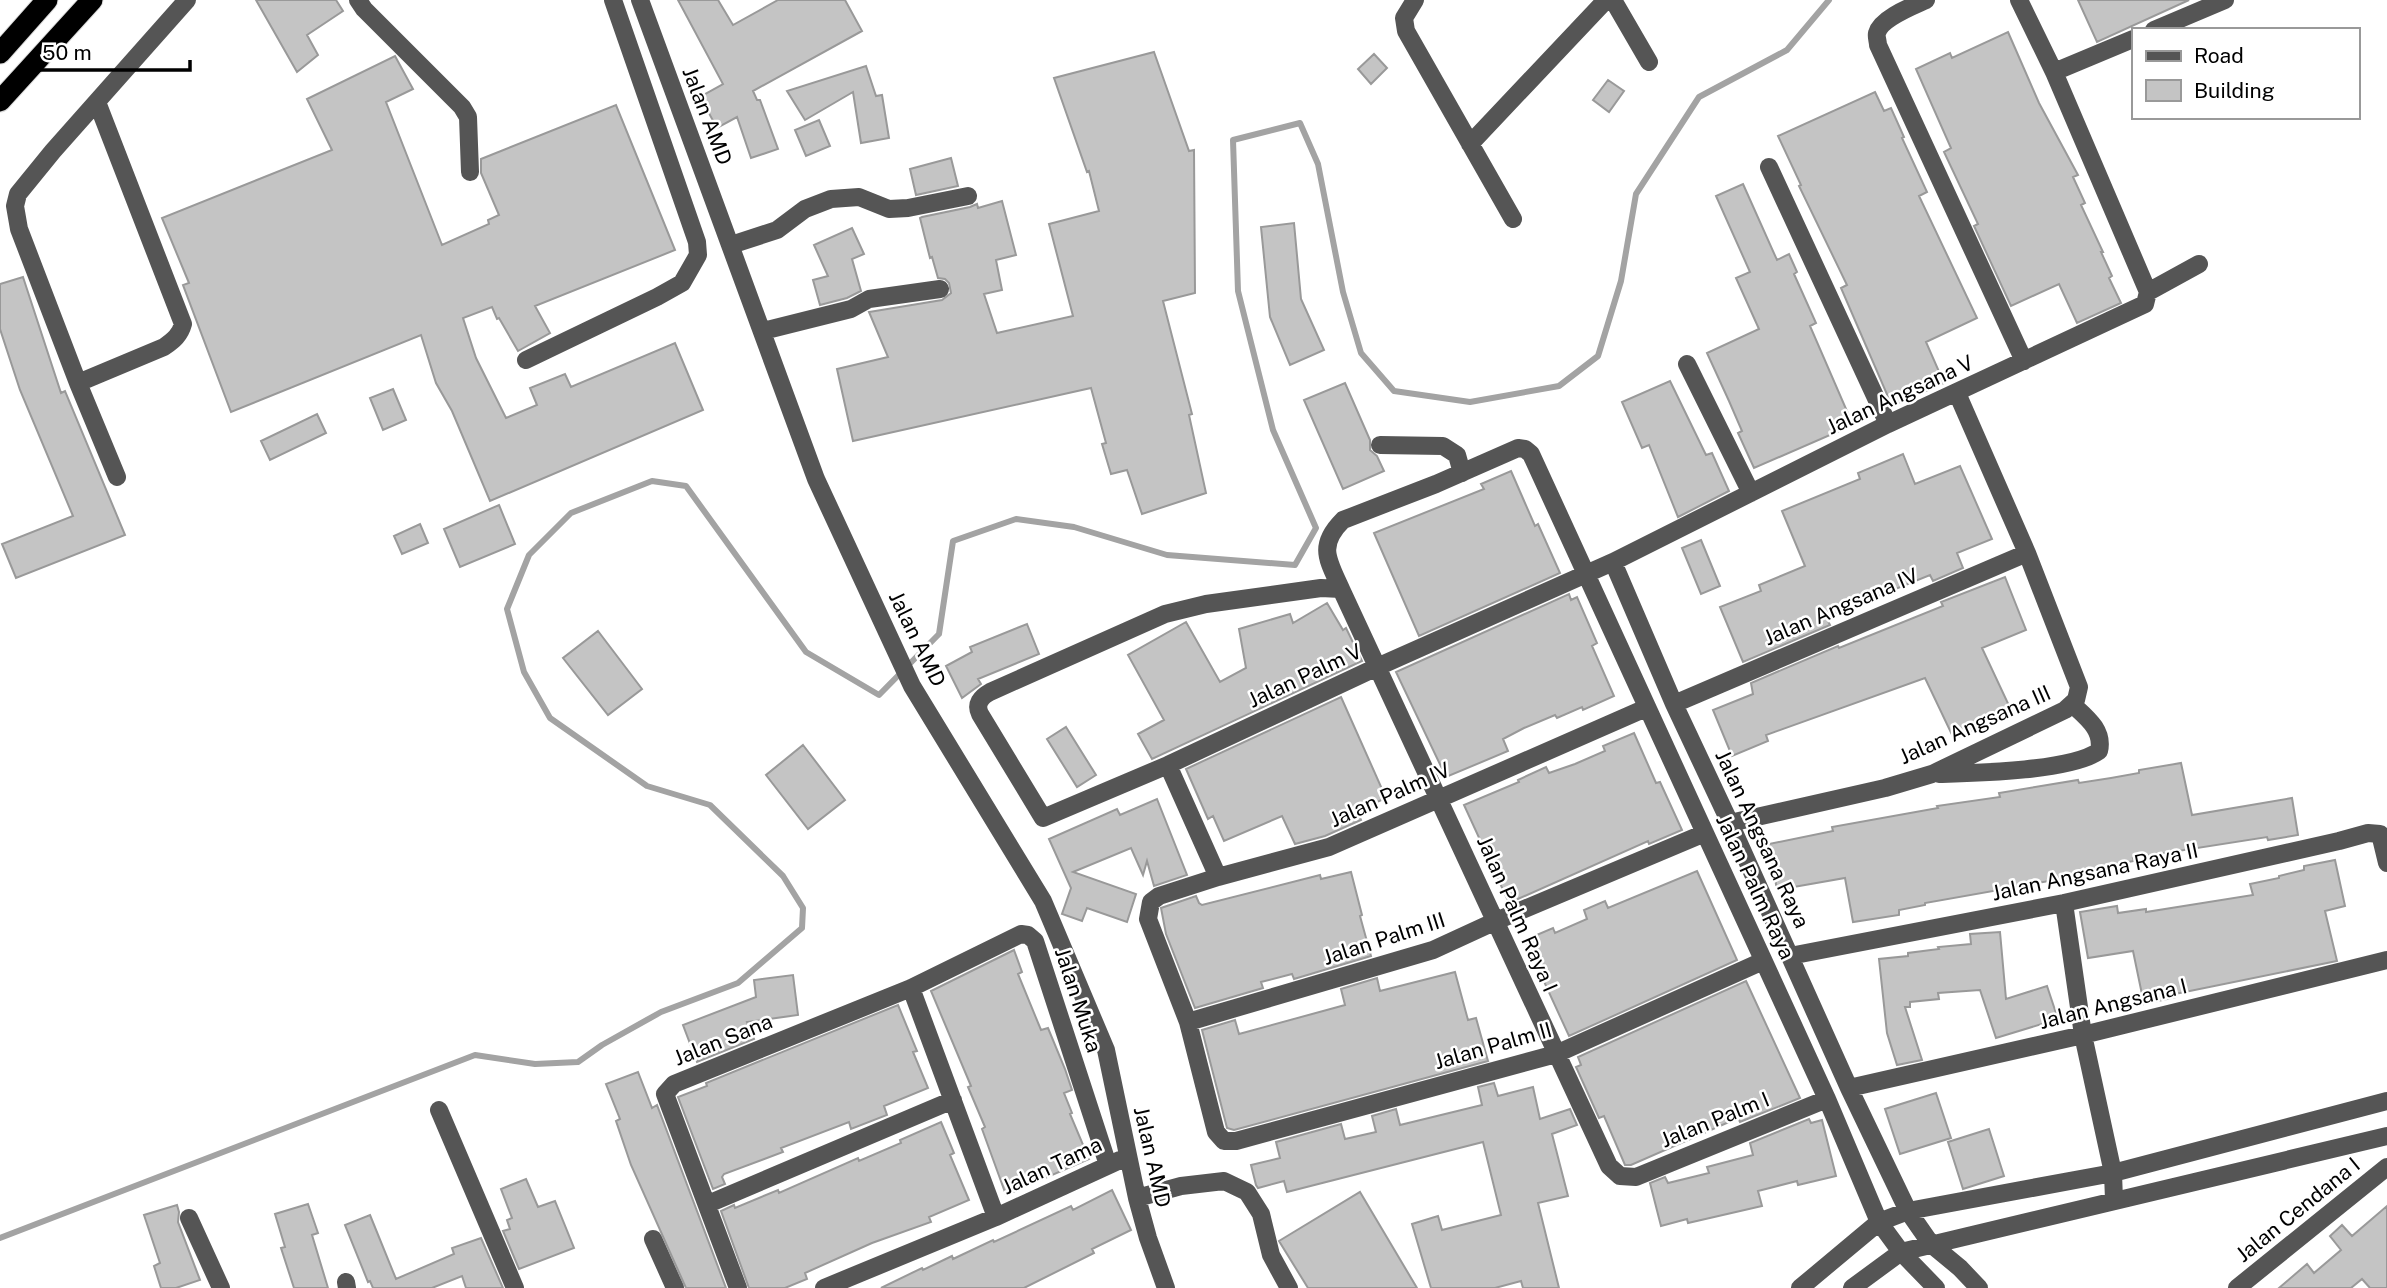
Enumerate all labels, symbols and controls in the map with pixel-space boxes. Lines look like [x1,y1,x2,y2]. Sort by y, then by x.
scale bar [32,28,189,72]
legend [2132,28,2359,119]
text: 50 m [42,40,92,65]
text: Road [2194,43,2244,68]
street label: Jalan AMD [677,63,738,168]
text: Building [2194,78,2275,103]
street label: Jalan Angsana V [1822,350,1977,440]
street label: Jalan Angsana IV [1760,563,1922,650]
street label: Jalan AMD [884,587,951,691]
street label: Jalan Palm V [1244,638,1366,713]
street label: Jalan Angsana III [1895,680,2055,769]
street label: Jalan Angsana Raya [1710,746,1815,932]
street label: Jalan Palm IV [1326,757,1454,832]
street label: Jalan Palm Raya [1711,810,1800,963]
street label: Jalan Palm Raya I [1472,832,1563,996]
street label: Jalan Angsana Raya II [1989,837,2200,906]
street label: Jalan Palm III [1320,907,1448,970]
street label: Jalan Muka [1050,944,1107,1056]
street label: Jalan Angsana I [2036,973,2189,1034]
street label: Jalan Sana [670,1008,776,1071]
street label: Jalan Palm II [1431,1017,1554,1074]
street label: Jalan Palm I [1657,1086,1773,1153]
street label: Jalan AMD [1129,1104,1176,1210]
street label: Jalan Tama [998,1132,1106,1200]
street label: Jalan Cendana I [2231,1152,2365,1267]

